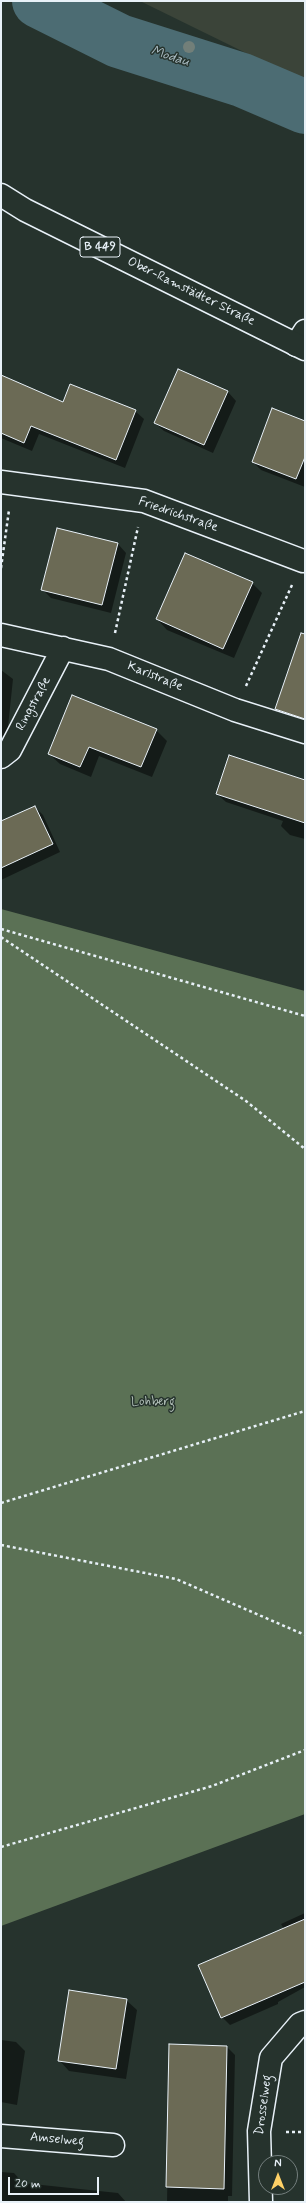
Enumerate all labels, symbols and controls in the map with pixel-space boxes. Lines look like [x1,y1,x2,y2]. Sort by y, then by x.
water label: Modau [148,43,192,71]
road number: B 449 [80,237,120,257]
street label: Ober-Ramstädter Straße [125,254,257,330]
street label: Friedrichstraße [136,494,220,536]
street label: Karlstraße [125,659,185,695]
street label: Ringstraße [13,674,55,734]
park label: Lohberg [131,1394,175,1410]
street label: Drosselweg [252,2074,276,2136]
street label: Amselweg [29,2130,85,2150]
north arrow [258,2155,298,2195]
text: N [274,2157,282,2171]
scale bar [10,2169,101,2195]
text: 20 m [15,2176,41,2192]

